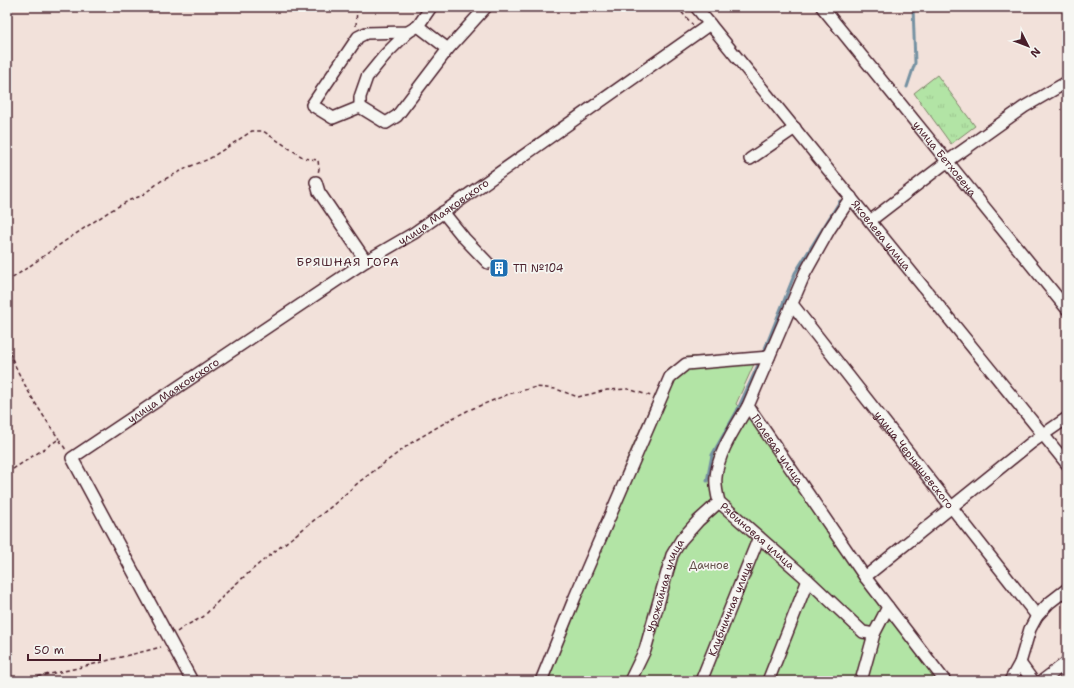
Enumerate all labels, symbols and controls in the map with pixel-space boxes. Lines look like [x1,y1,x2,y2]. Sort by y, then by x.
north arrow [1008,26,1048,66]
text: N [1026,44,1044,61]
street label: улица Бетховена [909,118,980,200]
street label: улица Маяковского [395,175,492,249]
street label: Яковлева улица [848,197,914,274]
district label: БРЯШНАЯ ГОРА [296,254,400,270]
building icon: ТП №104 [488,257,510,279]
place label: ТП №104 [513,261,564,276]
street label: улица Маяковского [125,354,222,427]
street label: улица Чернышевского [871,408,957,512]
street label: Полевая улица [748,412,807,488]
street label: Рябиновая улица [717,499,798,573]
street label: Урожайная улица [643,536,688,634]
park label: Дачное [689,558,729,573]
street label: Клубничная улица [705,559,757,659]
scale bar [28,636,100,662]
text: 50 m [34,642,64,658]

